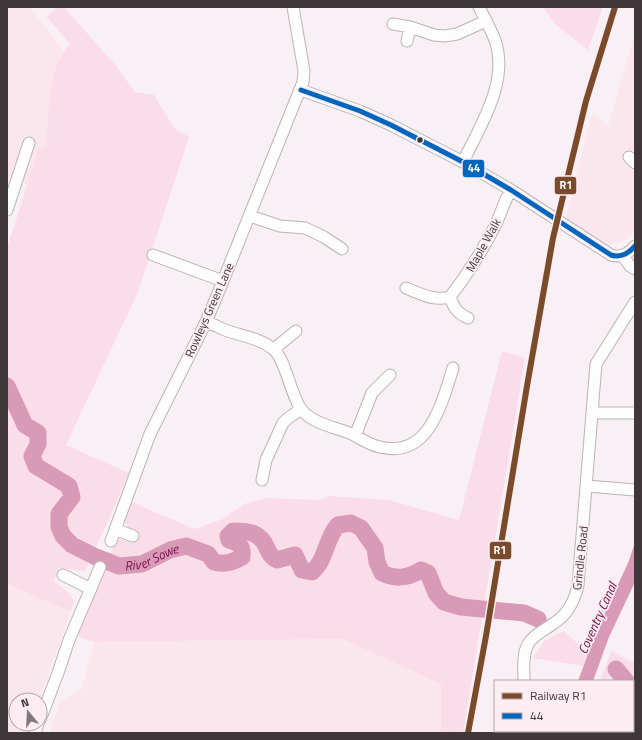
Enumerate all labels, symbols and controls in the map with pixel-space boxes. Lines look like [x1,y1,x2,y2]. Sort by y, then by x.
unlabelled marker [415,135,425,145]
line badge: 44 [462,159,485,178]
text: 44 [468,160,480,176]
line badge: R1 [554,176,577,195]
text: R1 [560,177,572,193]
street label: Maple Walk [460,214,506,275]
street label: Rowleys Green Lane [180,259,238,361]
street label: Grindle Road [567,525,593,591]
water label: River Sowe [124,538,181,575]
line badge: R1 [489,541,512,560]
text: R1 [494,542,506,558]
water label: Coventry Canal [572,577,623,657]
legend [494,680,634,732]
text: Railway R1 [530,686,586,705]
north arrow [8,692,48,732]
text: N [19,694,31,711]
text: 44 [530,706,544,725]

